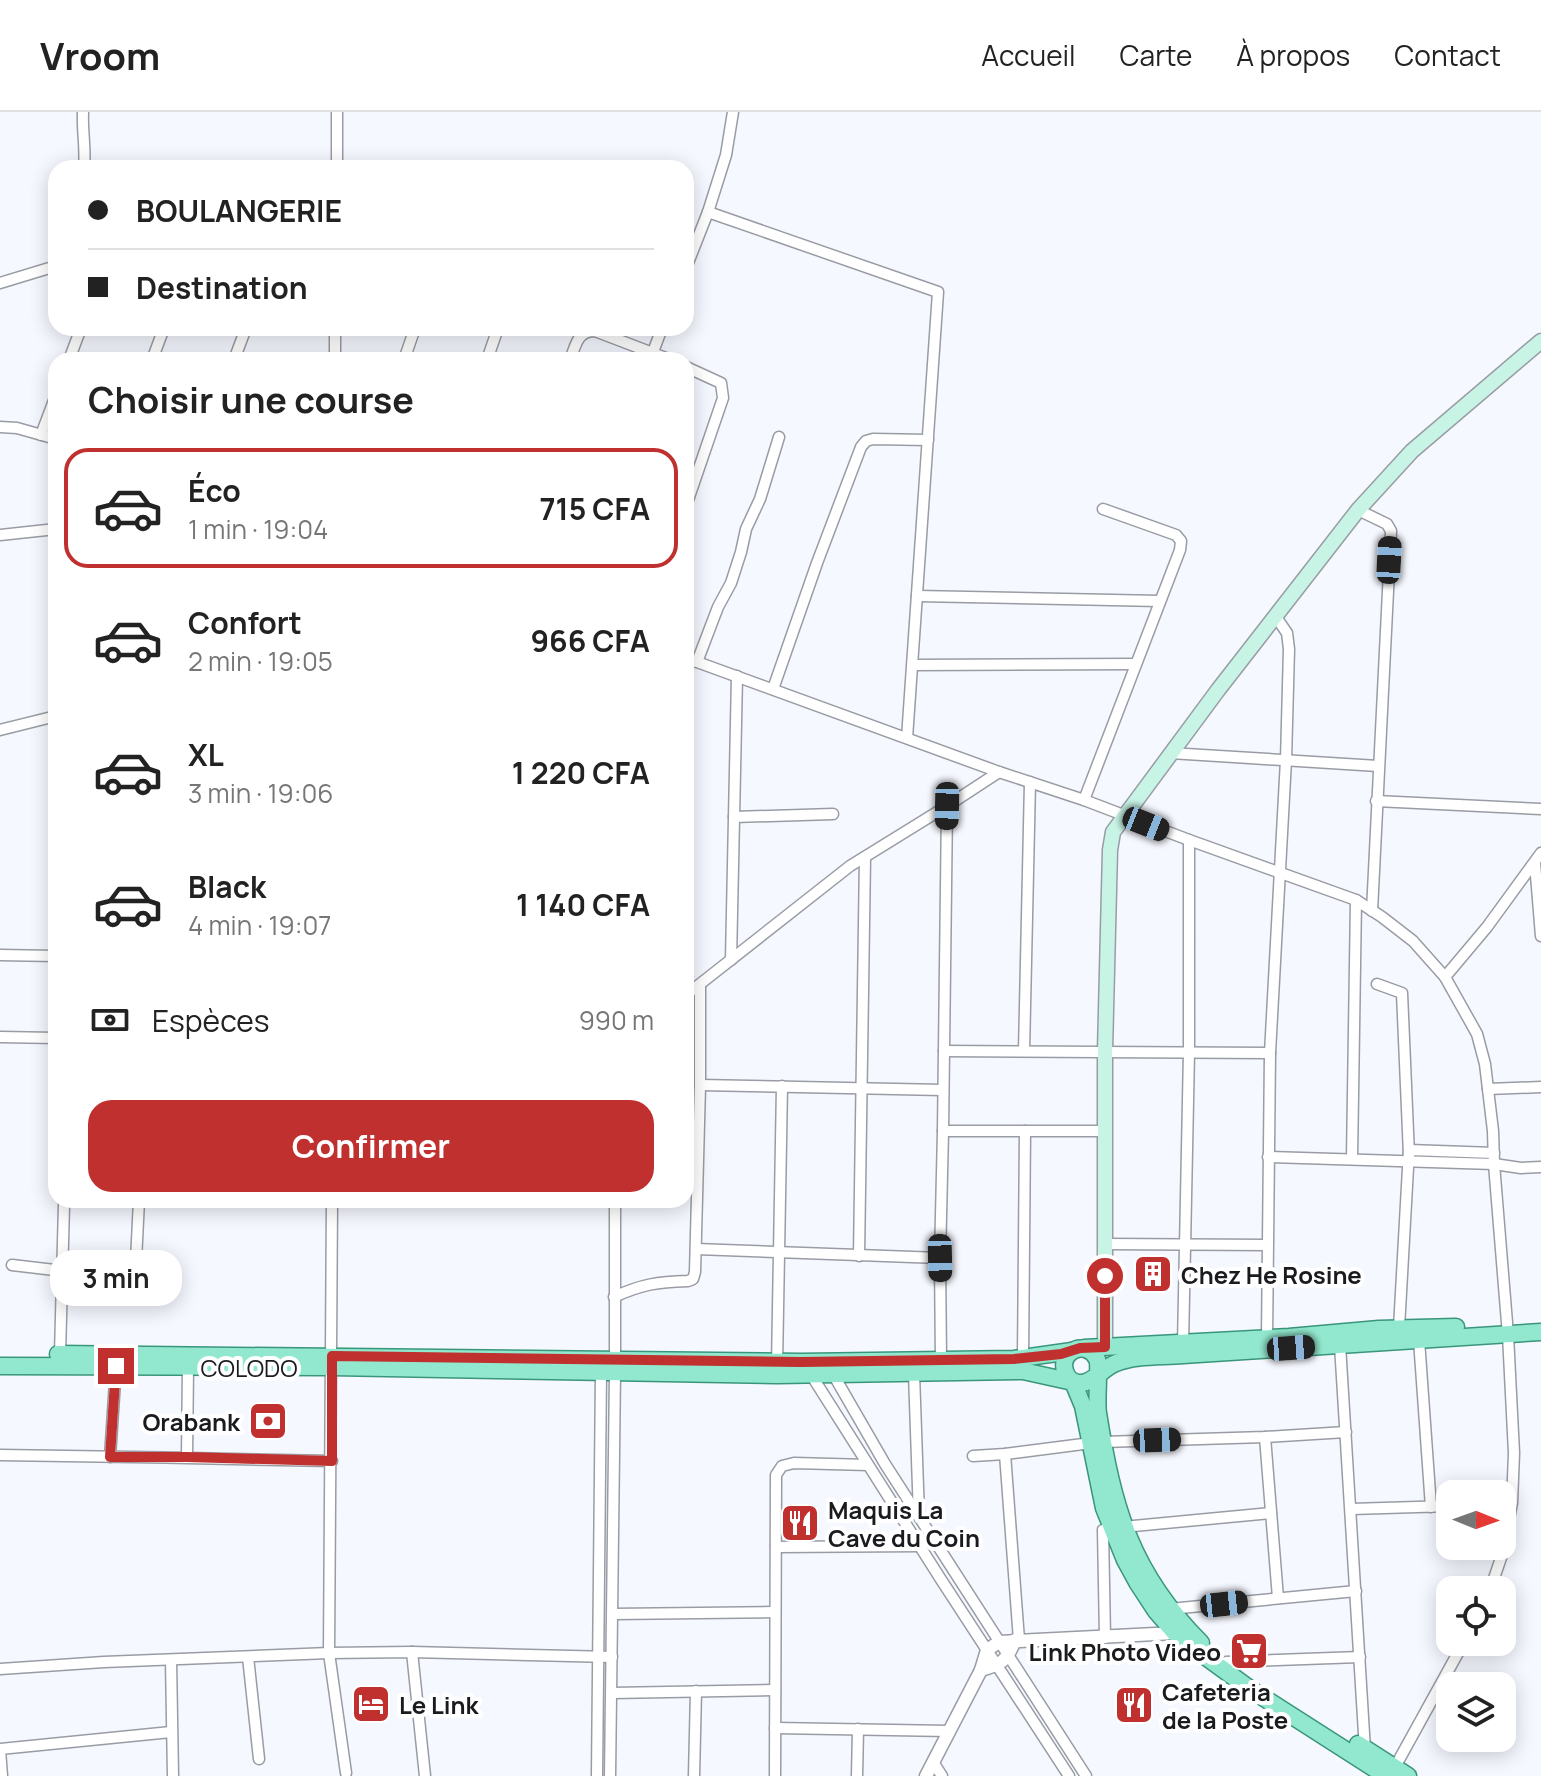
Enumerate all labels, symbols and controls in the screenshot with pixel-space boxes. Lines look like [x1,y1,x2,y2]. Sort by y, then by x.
text: Vroom [40,29,160,81]
text: Accueil [981,36,1076,74]
text: Carte [1120,36,1192,74]
text: À propos [1236,36,1350,74]
text: Contact [1394,36,1501,74]
text: BOULANGERIE [136,190,342,231]
text: Destination [136,267,307,308]
text: Choisir une course [88,375,414,424]
text: Éco [188,470,241,511]
icon: car [92,472,164,544]
text: 715 CFA [540,488,650,529]
text: 1 min · 19:04 [188,511,328,547]
car [1376,535,1402,585]
text: Confort [188,602,302,643]
icon: car [92,604,164,676]
text: 966 CFA [530,620,650,661]
text: 2 min · 19:05 [188,643,333,679]
text: XL [188,734,224,775]
icon: car [92,736,164,808]
text: 1 220 CFA [512,752,650,793]
text: 3 min · 19:06 [188,775,333,811]
car [935,782,959,830]
car [1119,804,1173,844]
text: Black [188,866,266,907]
icon: car [92,868,164,940]
text: 1 140 CFA [516,884,650,925]
text: 4 min · 19:07 [188,907,331,943]
icon: cash [88,998,132,1042]
text: Espèces [152,1000,270,1041]
text: 990 m [579,1002,654,1038]
button: Confirmer [88,1100,654,1192]
car [928,1234,952,1282]
callout: 3 min [50,1250,182,1306]
building icon: Chez He Rosine [1132,1253,1174,1295]
route start [1087,1258,1123,1294]
place label: Chez He Rosine [1181,1258,1362,1291]
text: 3 min [82,1260,150,1296]
car [1266,1334,1316,1362]
route end [98,1348,134,1384]
street label: COLODO [200,1351,298,1384]
bank icon: Orabank [247,1400,289,1442]
place label: Orabank [142,1405,241,1438]
car [1133,1427,1181,1453]
north arrow [1436,1480,1516,1560]
map controls [1436,1480,1516,1752]
place label: Maquis La Cave du Coin [828,1493,980,1554]
restaurant icon: Maquis La Cave du Coin [779,1502,821,1544]
button: locate [1436,1576,1516,1656]
car [1199,1590,1249,1618]
supermarket icon: Link Photo Video [1228,1630,1270,1672]
place label: Link Photo Video [1028,1635,1221,1668]
button: layers [1436,1672,1516,1752]
place label: Cafeteria de la Poste [1162,1675,1288,1736]
hotel icon: Le Link [350,1683,392,1725]
restaurant icon: Cafeteria de la Poste [1113,1684,1155,1726]
place label: Le Link [399,1688,480,1721]

